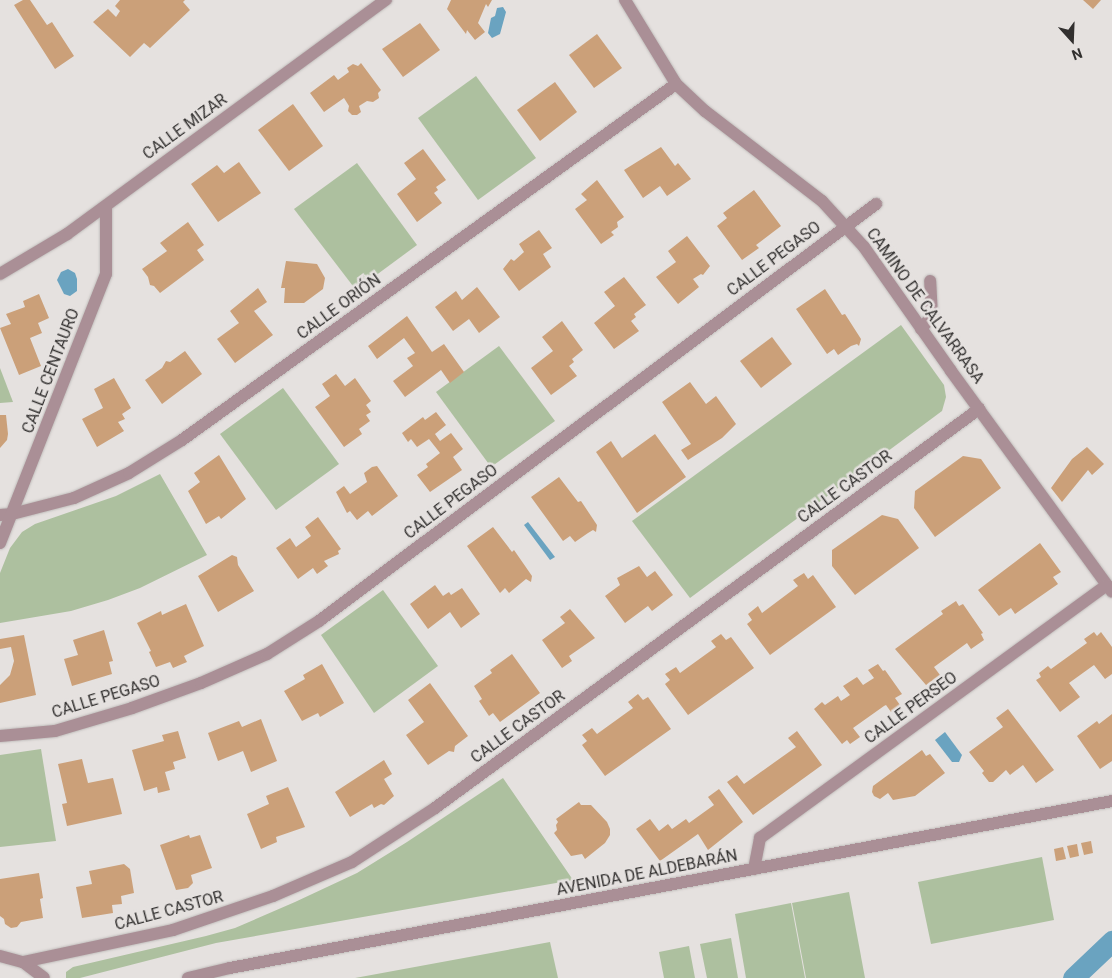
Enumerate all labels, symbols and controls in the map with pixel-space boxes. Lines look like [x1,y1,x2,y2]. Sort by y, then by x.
north arrow [1047,15,1097,65]
text: N [1070,45,1085,63]
street label: CALLE MIZAR [139,90,231,164]
street label: CALLE PEGASO [723,218,825,300]
street label: CAMINO DE CALVARRASA [862,225,988,387]
street label: CALLE ORIÓN [293,270,385,344]
street label: CALLE CENTAURO [18,306,84,436]
street label: CALLE CASTOR [794,446,896,528]
street label: CALLE PEGASO [400,461,502,543]
street label: CALLE PERSEO [861,668,961,748]
street label: CALLE PEGASO [50,671,162,723]
street label: CALLE CASTOR [467,686,569,768]
street label: AVENIDA DE ALDEBARÁN [555,846,739,900]
street label: CALLE CASTOR [113,887,225,935]

